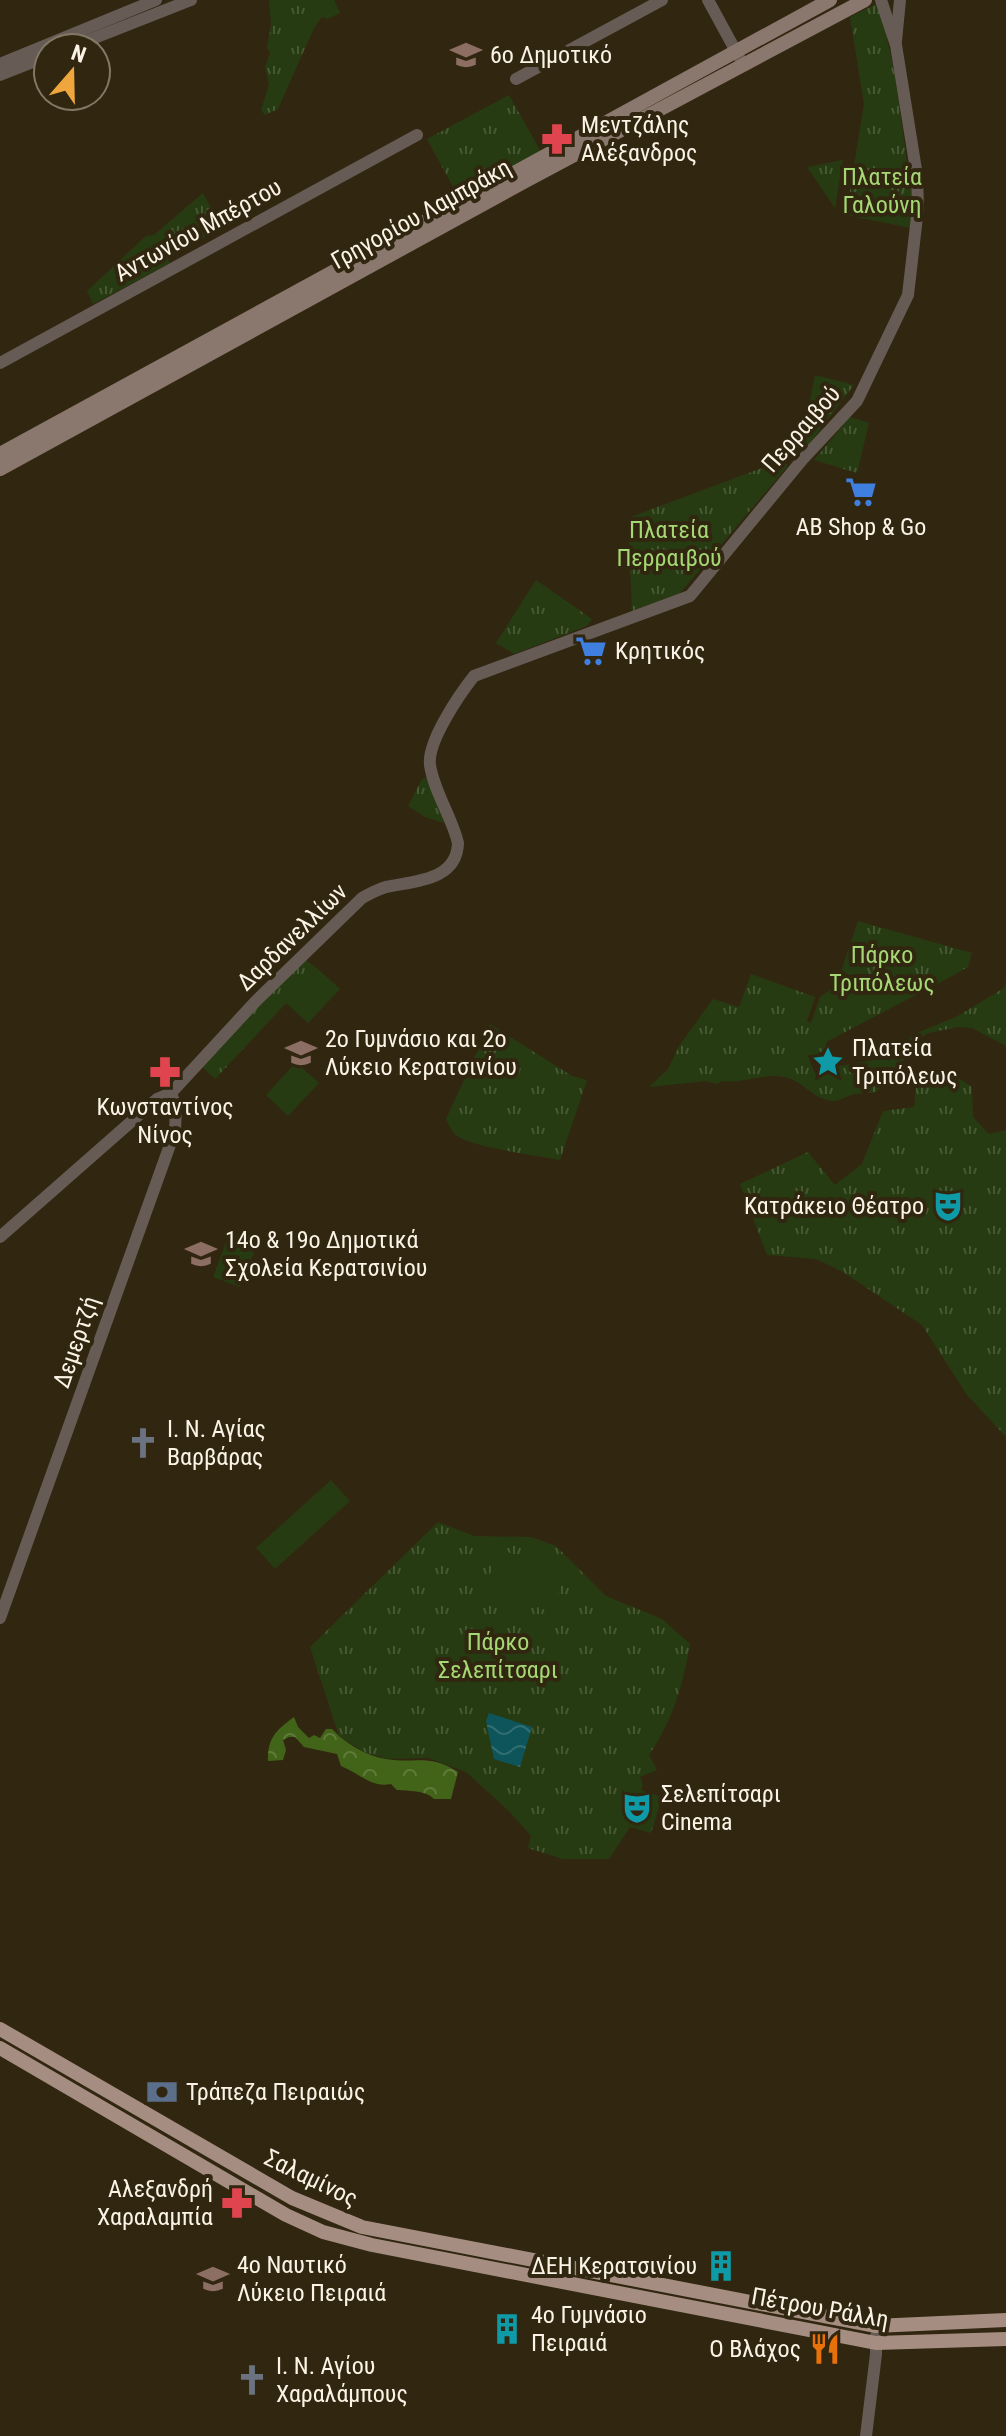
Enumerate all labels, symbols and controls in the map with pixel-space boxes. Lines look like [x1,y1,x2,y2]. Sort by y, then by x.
north arrow [32,32,112,112]
school or university icon: 6o Δημοτικό [449,38,483,72]
text: N [68,40,89,68]
place label: 6o Δημοτικό [490,41,612,69]
place label: Μεντζάλης Αλέξανδρος [581,111,697,167]
pharmacy icon: Μεντζάλης Αλέξανδρος [540,122,574,156]
street label: Γρηγορίου Λαμπράκη [326,153,516,275]
park label: Πλατεία Γαλούνη [842,163,922,219]
street label: Αντωνίου Μπέρτου [110,173,286,287]
street label: Περραιβού [756,380,846,478]
supermarket icon: AB Shop & Go [844,475,878,509]
place label: AB Shop & Go [796,513,926,541]
park label: Πλατεία Περραιβού [616,516,722,572]
supermarket icon: Κρητικός [574,634,608,668]
place label: Κρητικός [615,637,705,665]
street label: Δαρδανελλίων [231,878,353,996]
park label: Πάρκο Τριπόλεως [829,941,935,997]
place label: 2ο Γυμνάσιο και 2ο Λύκειο Κερατσινίου [325,1025,517,1081]
place label: Πλατεία Τριπόλεως [852,1034,958,1090]
school or university icon: 2ο Γυμνάσιο και 2ο Λύκειο Κερατσινίου [284,1036,318,1070]
place icon: Πλατεία Τριπόλεως [811,1045,845,1079]
pharmacy icon: Κωνσταντίνος Νίνος [148,1055,182,1089]
place label: Κωνσταντίνος Νίνος [96,1093,234,1149]
theatre icon: Κατράκειο Θέατρο [931,1189,965,1223]
place label: Κατράκειο Θέατρο [744,1192,924,1220]
place label: 14ο & 19ο Δημοτικά Σχολεία Κερατσινίου [225,1226,427,1282]
school or university icon: 14ο & 19ο Δημοτικά Σχολεία Κερατσινίου [184,1237,218,1271]
street label: Δεμερτζή [47,1293,105,1391]
place label: Ι. Ν. Αγίας Βαρβάρας [167,1415,266,1471]
church icon: Ι. Ν. Αγίας Βαρβάρας [126,1426,160,1460]
park label: Πάρκο Σελεπίτσαρι [438,1628,558,1684]
place label: Σελεπίτσαρι Cinema [661,1780,781,1836]
theatre icon: Σελεπίτσαρι Cinema [620,1791,654,1825]
bank icon: Τράπεζα Πειραιώς [145,2075,179,2109]
place label: Τράπεζα Πειραιώς [186,2078,365,2106]
street label: Σαλαμίνος [260,2143,362,2213]
place label: Αλεξανδρή Χαραλαμπία [97,2175,213,2231]
pharmacy icon: Αλεξανδρή Χαραλαμπία [220,2186,254,2220]
building icon: ΔΕΗ Κερατσινίου [704,2249,738,2283]
place label: 4ο Ναυτικό Λύκειο Πειραιά [237,2251,386,2307]
place label: ΔΕΗ Κερατσινίου [531,2252,697,2280]
school or university icon: 4ο Ναυτικό Λύκειο Πειραιά [196,2262,230,2296]
street label: Πέτρου Ράλλη [749,2282,891,2334]
place label: 4ο Γυμνάσιο Πειραιά [531,2301,647,2357]
building icon: 4ο Γυμνάσιο Πειραιά [490,2312,524,2346]
restaurant icon: Ο Βλάχος [808,2332,842,2366]
place label: Ο Βλάχος [709,2335,801,2363]
place label: Ι. Ν. Αγίου Χαραλάμπους [276,2352,408,2408]
church icon: Ι. Ν. Αγίου Χαραλάμπους [235,2363,269,2397]

